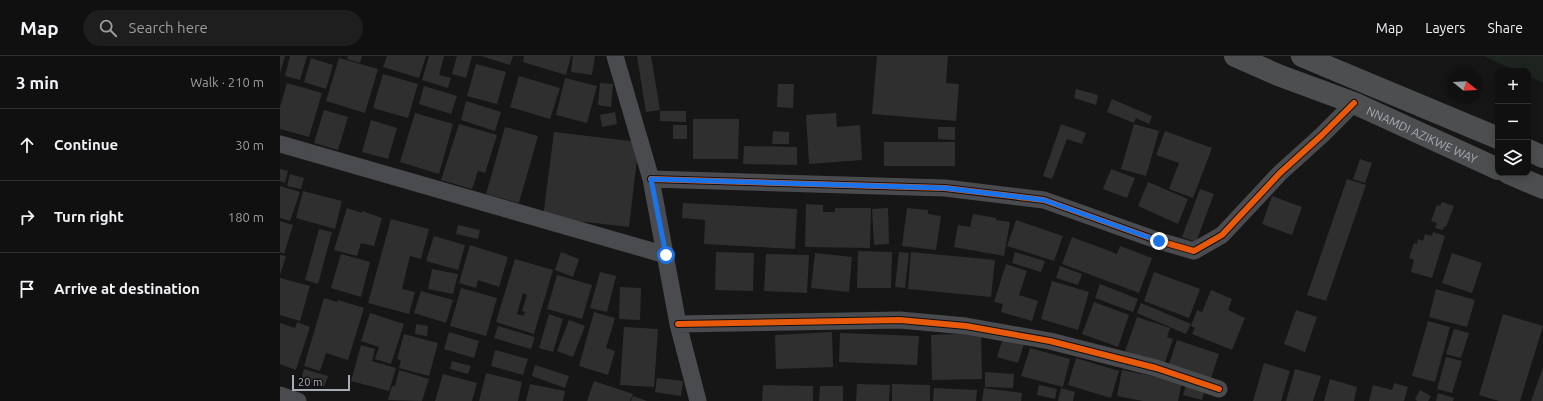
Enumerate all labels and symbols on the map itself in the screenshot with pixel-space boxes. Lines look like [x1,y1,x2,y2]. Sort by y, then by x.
north arrow [1447,68,1483,104]
street label: NNAMDI AZIKWE WAY [1365,103,1480,165]
route end [1150,232,1168,250]
route start [657,246,675,264]
scale bar [292,373,350,392]

